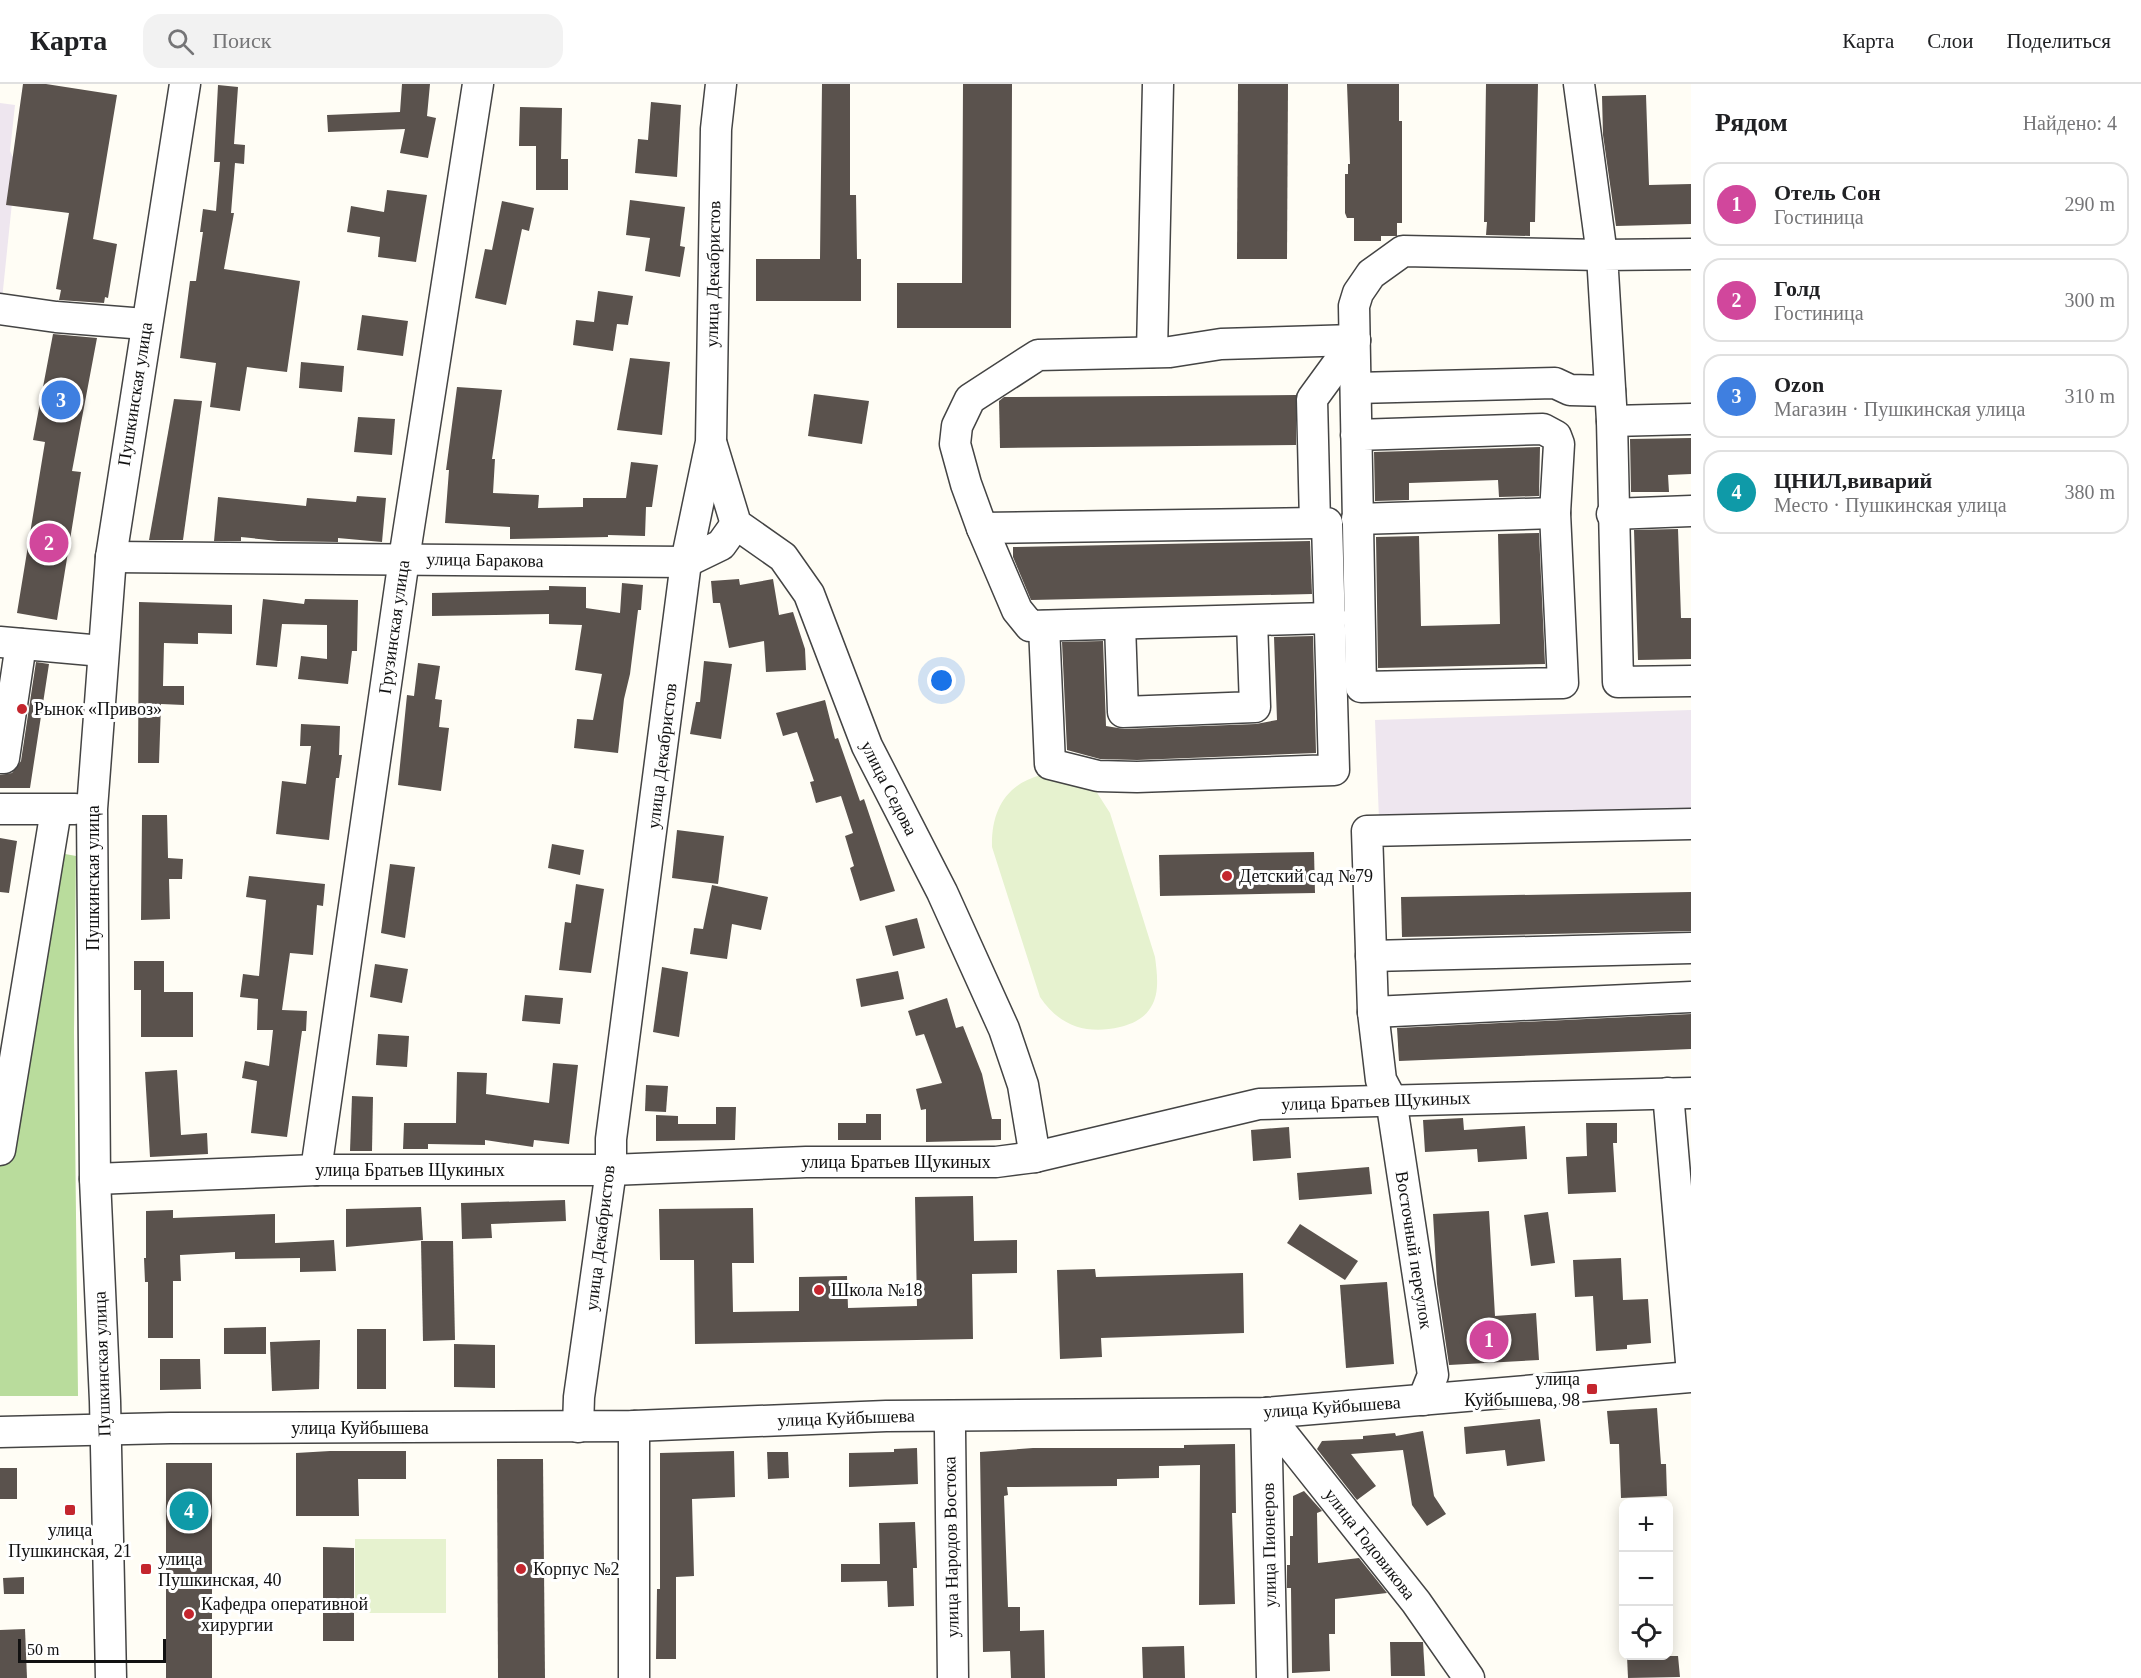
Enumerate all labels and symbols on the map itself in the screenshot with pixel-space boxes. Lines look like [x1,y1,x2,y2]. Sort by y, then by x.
street label: улица Декабристов [702,200,724,348]
street label: Пушкинская улица [114,321,156,467]
pin: 3 [42,378,80,422]
pin: 2 [29,520,68,566]
street label: улица Баракова [426,549,544,571]
street label: Грузинская улица [375,559,413,695]
your location [927,666,956,695]
street label: улица Декабристов [643,682,681,830]
place label: Рынок «Привоз» [34,699,162,719]
marker: Рынок «Привоз» [15,702,29,716]
street label: улица Седова [857,737,921,839]
street label: Пушкинская улица [83,805,103,951]
place label: Детский сад №79 [1239,866,1373,886]
marker: Детский сад №79 [1220,869,1234,883]
street label: улица Братьев Щукиных [1281,1088,1471,1114]
street label: улица Братьев Щукиных [801,1152,991,1172]
street label: улица Братьев Щукиных [315,1160,505,1180]
street label: улица Декабристов [581,1164,619,1312]
street label: Восточный переулок [1392,1170,1436,1331]
place label: Школа №18 [831,1280,922,1300]
marker: Школа №18 [812,1283,826,1297]
street label: Пушкинская улица [89,1291,115,1437]
pin: 1 [1470,1318,1508,1362]
place label: улица Куйбышева, 98 [1464,1369,1580,1410]
marker: улица Куйбышева, 98 [1585,1382,1599,1396]
street label: улица Куйбышева [1263,1392,1401,1422]
street label: улица Куйбышева [777,1406,915,1430]
street label: улица Куйбышева [291,1418,429,1438]
street label: улица Народов Востока [939,1456,963,1638]
street label: улица Пионеров [1258,1482,1280,1608]
street label: улица Годовикова [1320,1484,1420,1604]
pin: 4 [170,1488,208,1534]
marker: улица Пушкинская, 21 [63,1503,77,1517]
place label: улица Пушкинская, 21 [8,1520,132,1561]
place label: улица Пушкинская, 40 [158,1549,282,1590]
place label: Корпус №2 [533,1559,619,1579]
marker: улица Пушкинская, 40 [139,1562,153,1576]
marker: Корпус №2 [514,1562,528,1576]
place label: Кафедра оперативной хирургии [201,1594,369,1635]
marker: Кафедра оперативной хирургии [182,1607,196,1621]
scale bar [18,1636,166,1664]

